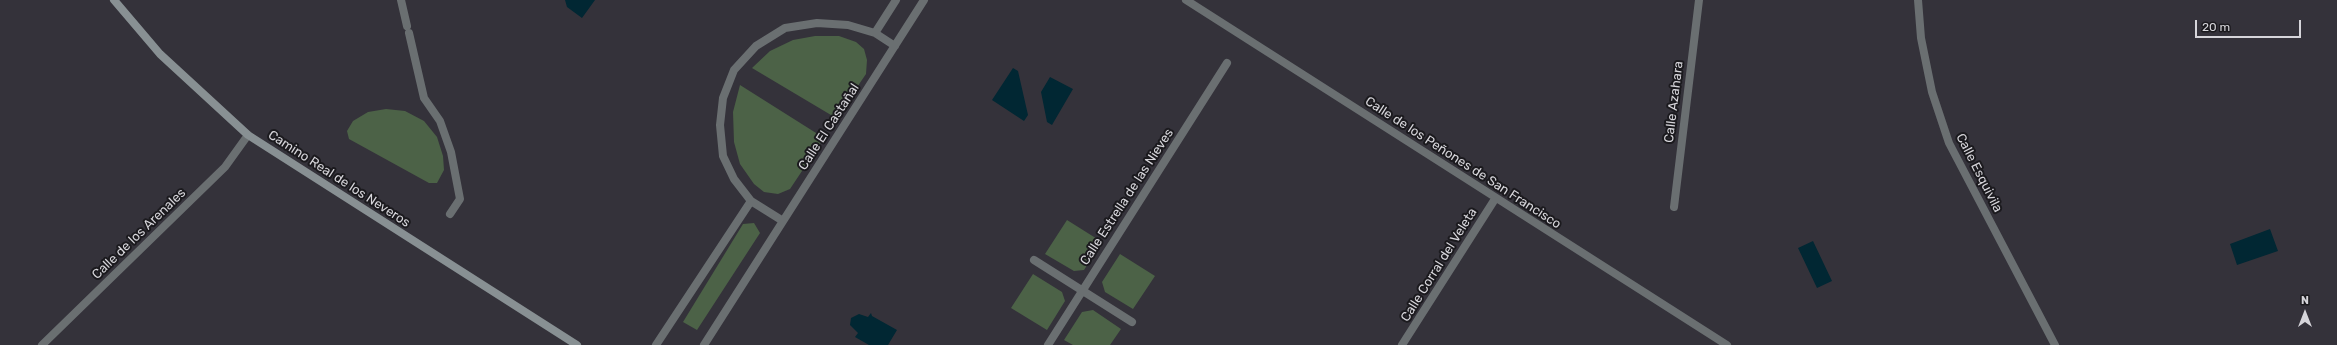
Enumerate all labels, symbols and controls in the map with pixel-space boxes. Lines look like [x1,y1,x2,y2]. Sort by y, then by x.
scale bar [2197,12,2303,38]
text: 20 m [2202,20,2230,34]
street label: Calle Azahara [1661,60,1687,144]
street label: Calle El Castañal [795,81,863,173]
street label: Calle de los Peñones de San Francisco [1362,94,1564,232]
street label: Calle Estrella de las Nieves [1077,126,1177,268]
street label: Camino Real de los Neveros [265,127,413,231]
street label: Calle Esquivila [1952,131,2006,215]
street label: Calle de los Arenales [89,185,189,283]
street label: Calle Corral del Veleta [1398,205,1480,325]
north arrow [2285,293,2325,333]
text: N [2301,294,2309,307]

